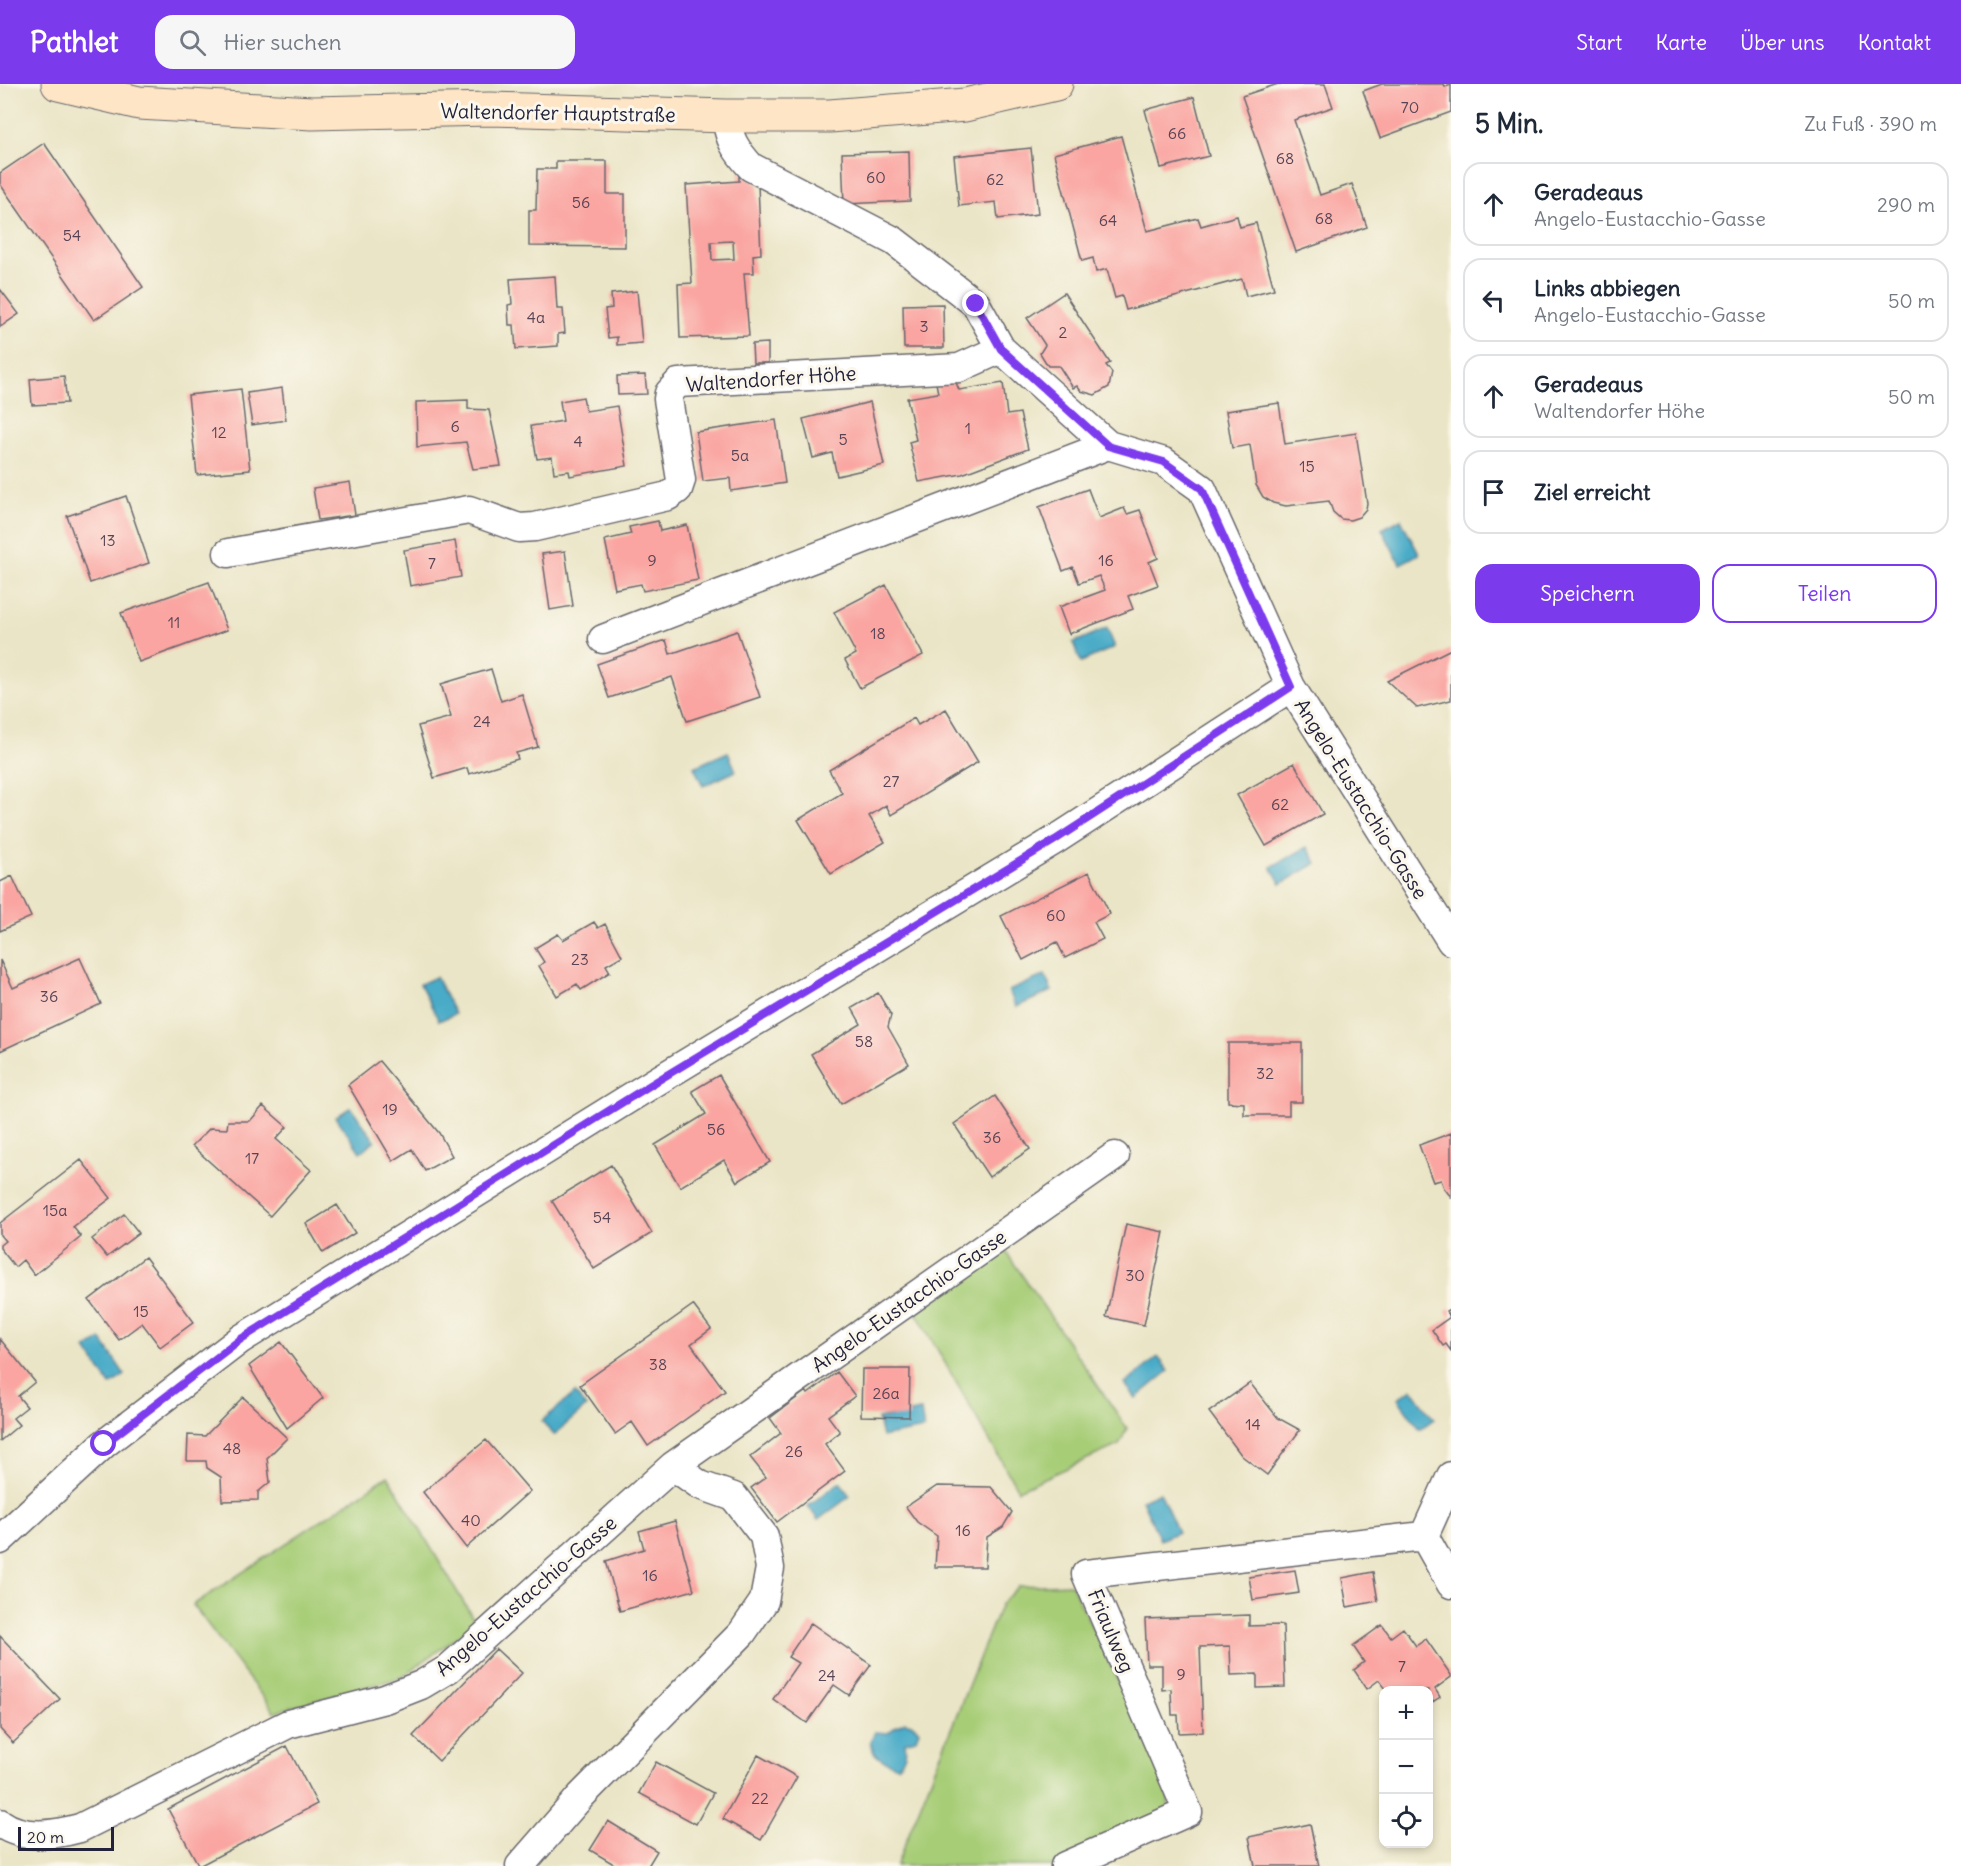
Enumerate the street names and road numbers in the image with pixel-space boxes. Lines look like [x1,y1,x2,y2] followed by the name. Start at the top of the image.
[440,98,676,127] street label: Waltendorfer Hauptstraße
[685,360,857,397] street label: Waltendorfer Höhe
[1289,694,1433,904] street label: Angelo-Eustacchio-Gasse
[807,1224,1011,1377] street label: Angelo-Eustacchio-Gasse
[430,1510,621,1681] street label: Angelo-Eustacchio-Gasse
[1083,1585,1140,1676] street label: Friaulweg

